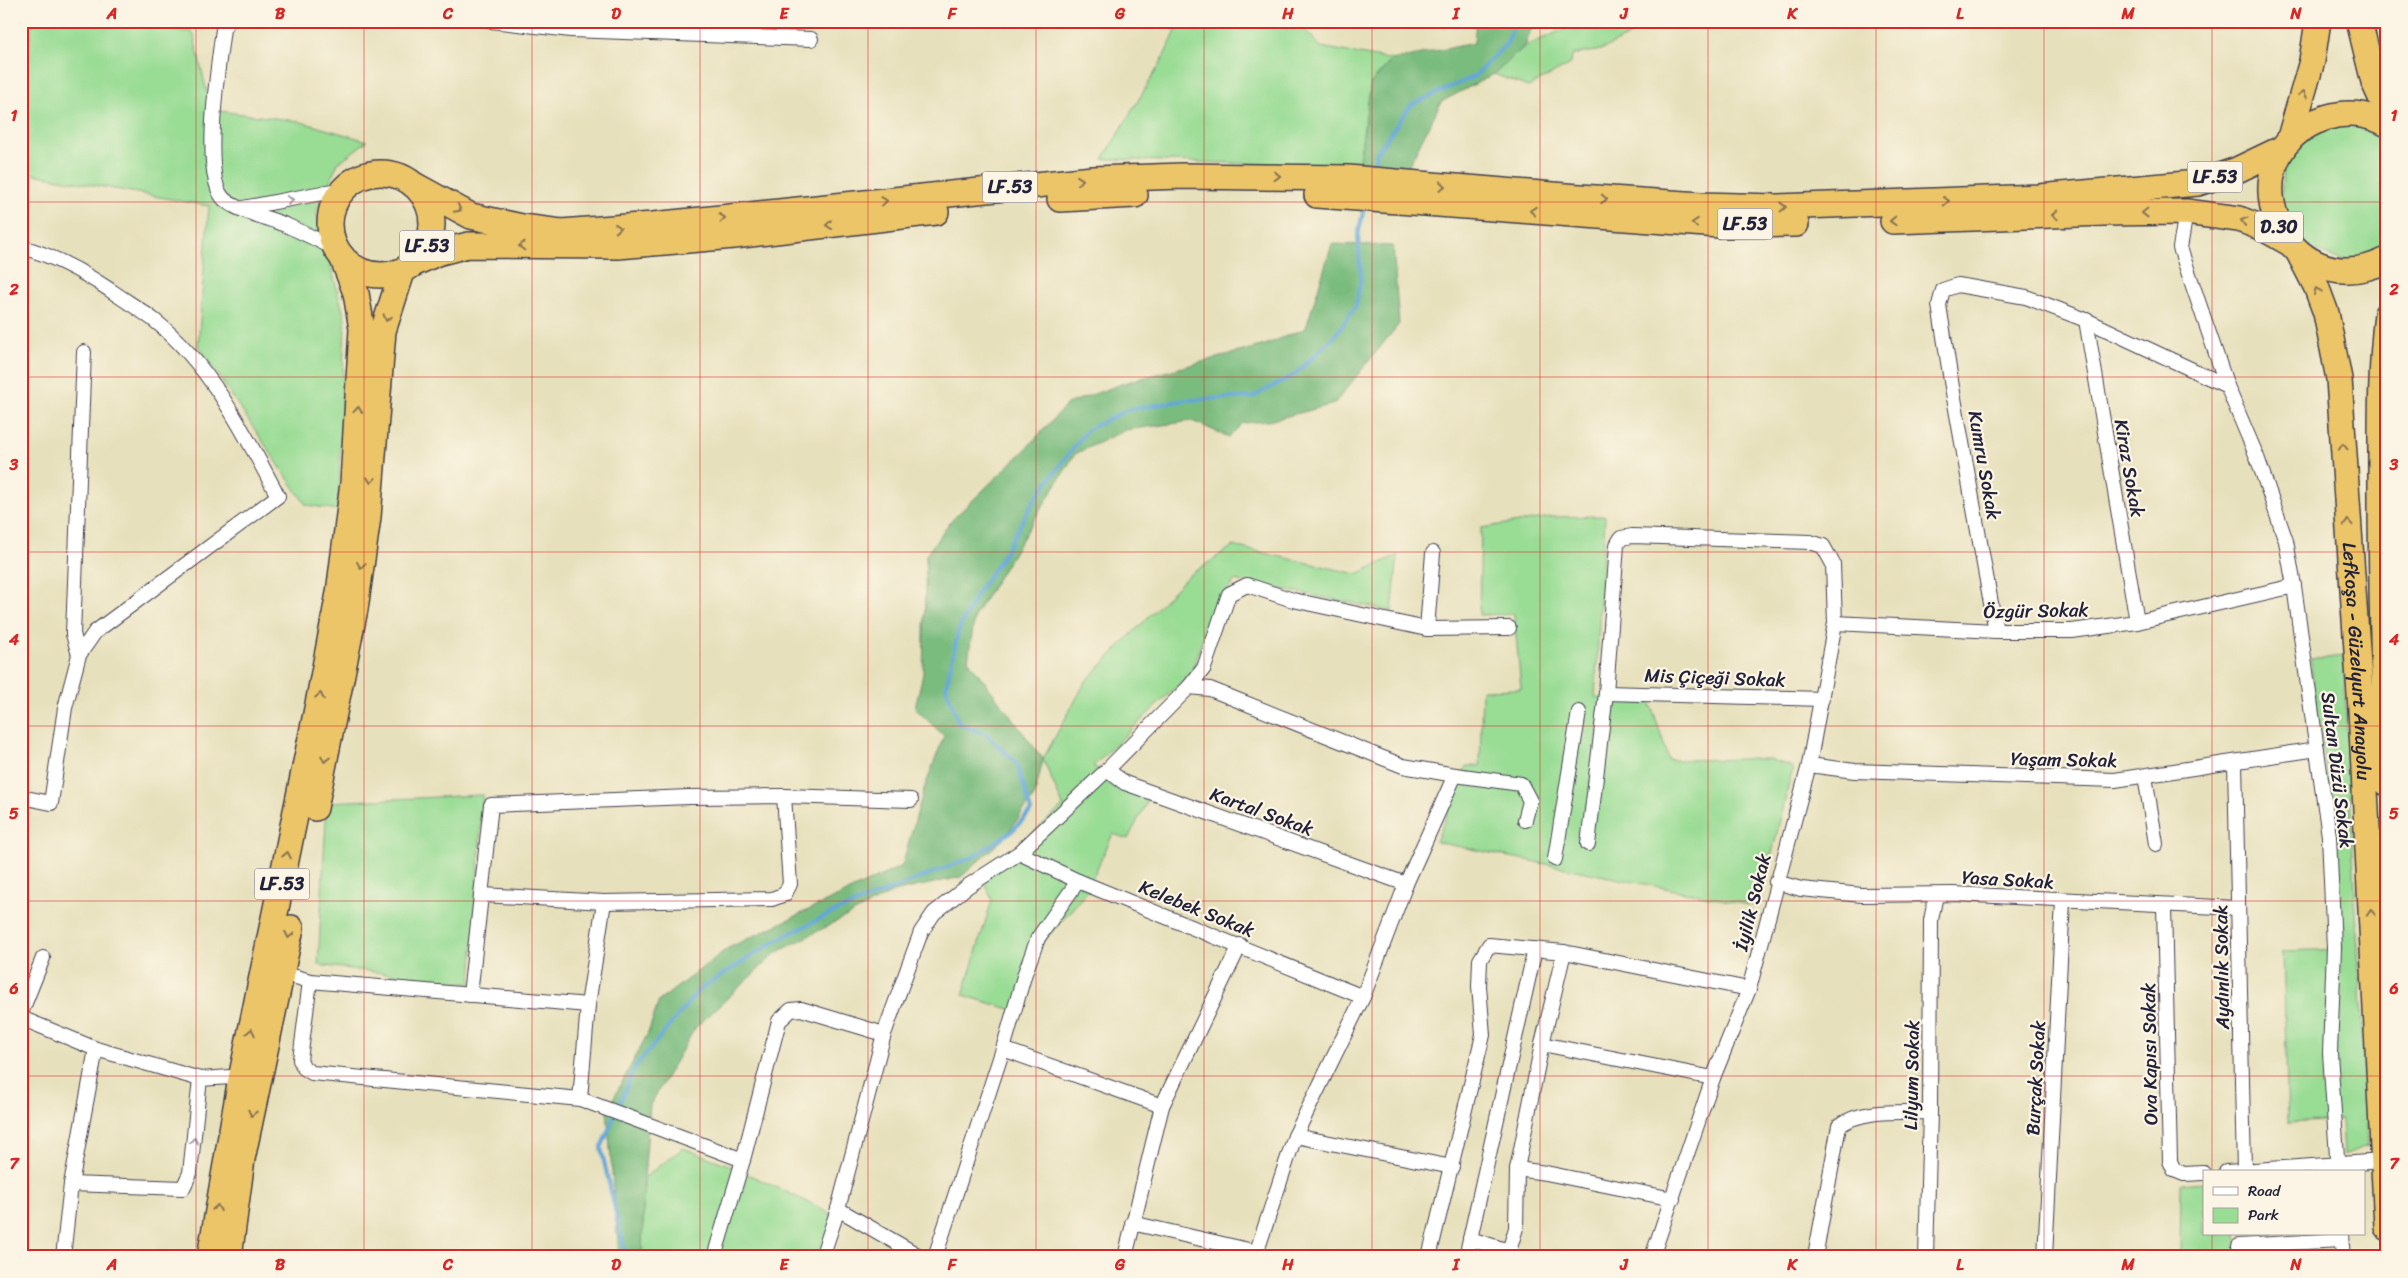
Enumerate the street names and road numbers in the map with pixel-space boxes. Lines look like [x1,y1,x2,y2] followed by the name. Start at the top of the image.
[2188,162,2242,192] road number: LF.53
[982,172,1038,202] road number: LF.53
[1718,208,1772,240] road number: LF.53
[2255,212,2303,242] road number: D.30
[400,230,454,262] road number: LF.53
[1959,408,2010,523] street label: Kumru Sokak
[2105,416,2155,521] street label: Kiraz Sokak
[2333,541,2381,781] street label: Lefkoşa - Güzelyurt Anayolu
[1983,593,2089,628] street label: Özgür Sokak
[1644,659,1786,696] street label: Mis Çiçeği Sokak
[2312,690,2363,850] street label: Sultan Düzü Sokak
[2010,742,2118,777] street label: Yaşam Sokak
[1205,777,1318,845] street label: Kartal Sokak
[1724,850,1781,955] street label: İyilik Sokak
[1961,861,2055,898] street label: Yasa Sokak
[254,869,310,900] road number: LF.53
[1134,870,1260,947] street label: Kelebek Sokak
[2204,904,2239,1031] street label: Aydınlık Sokak
[2132,983,2167,1125] street label: Ova Kapısı Sokak
[2016,1019,2055,1136] street label: Burçak Sokak
[1894,1020,1929,1130] street label: Lilyum Sokak

